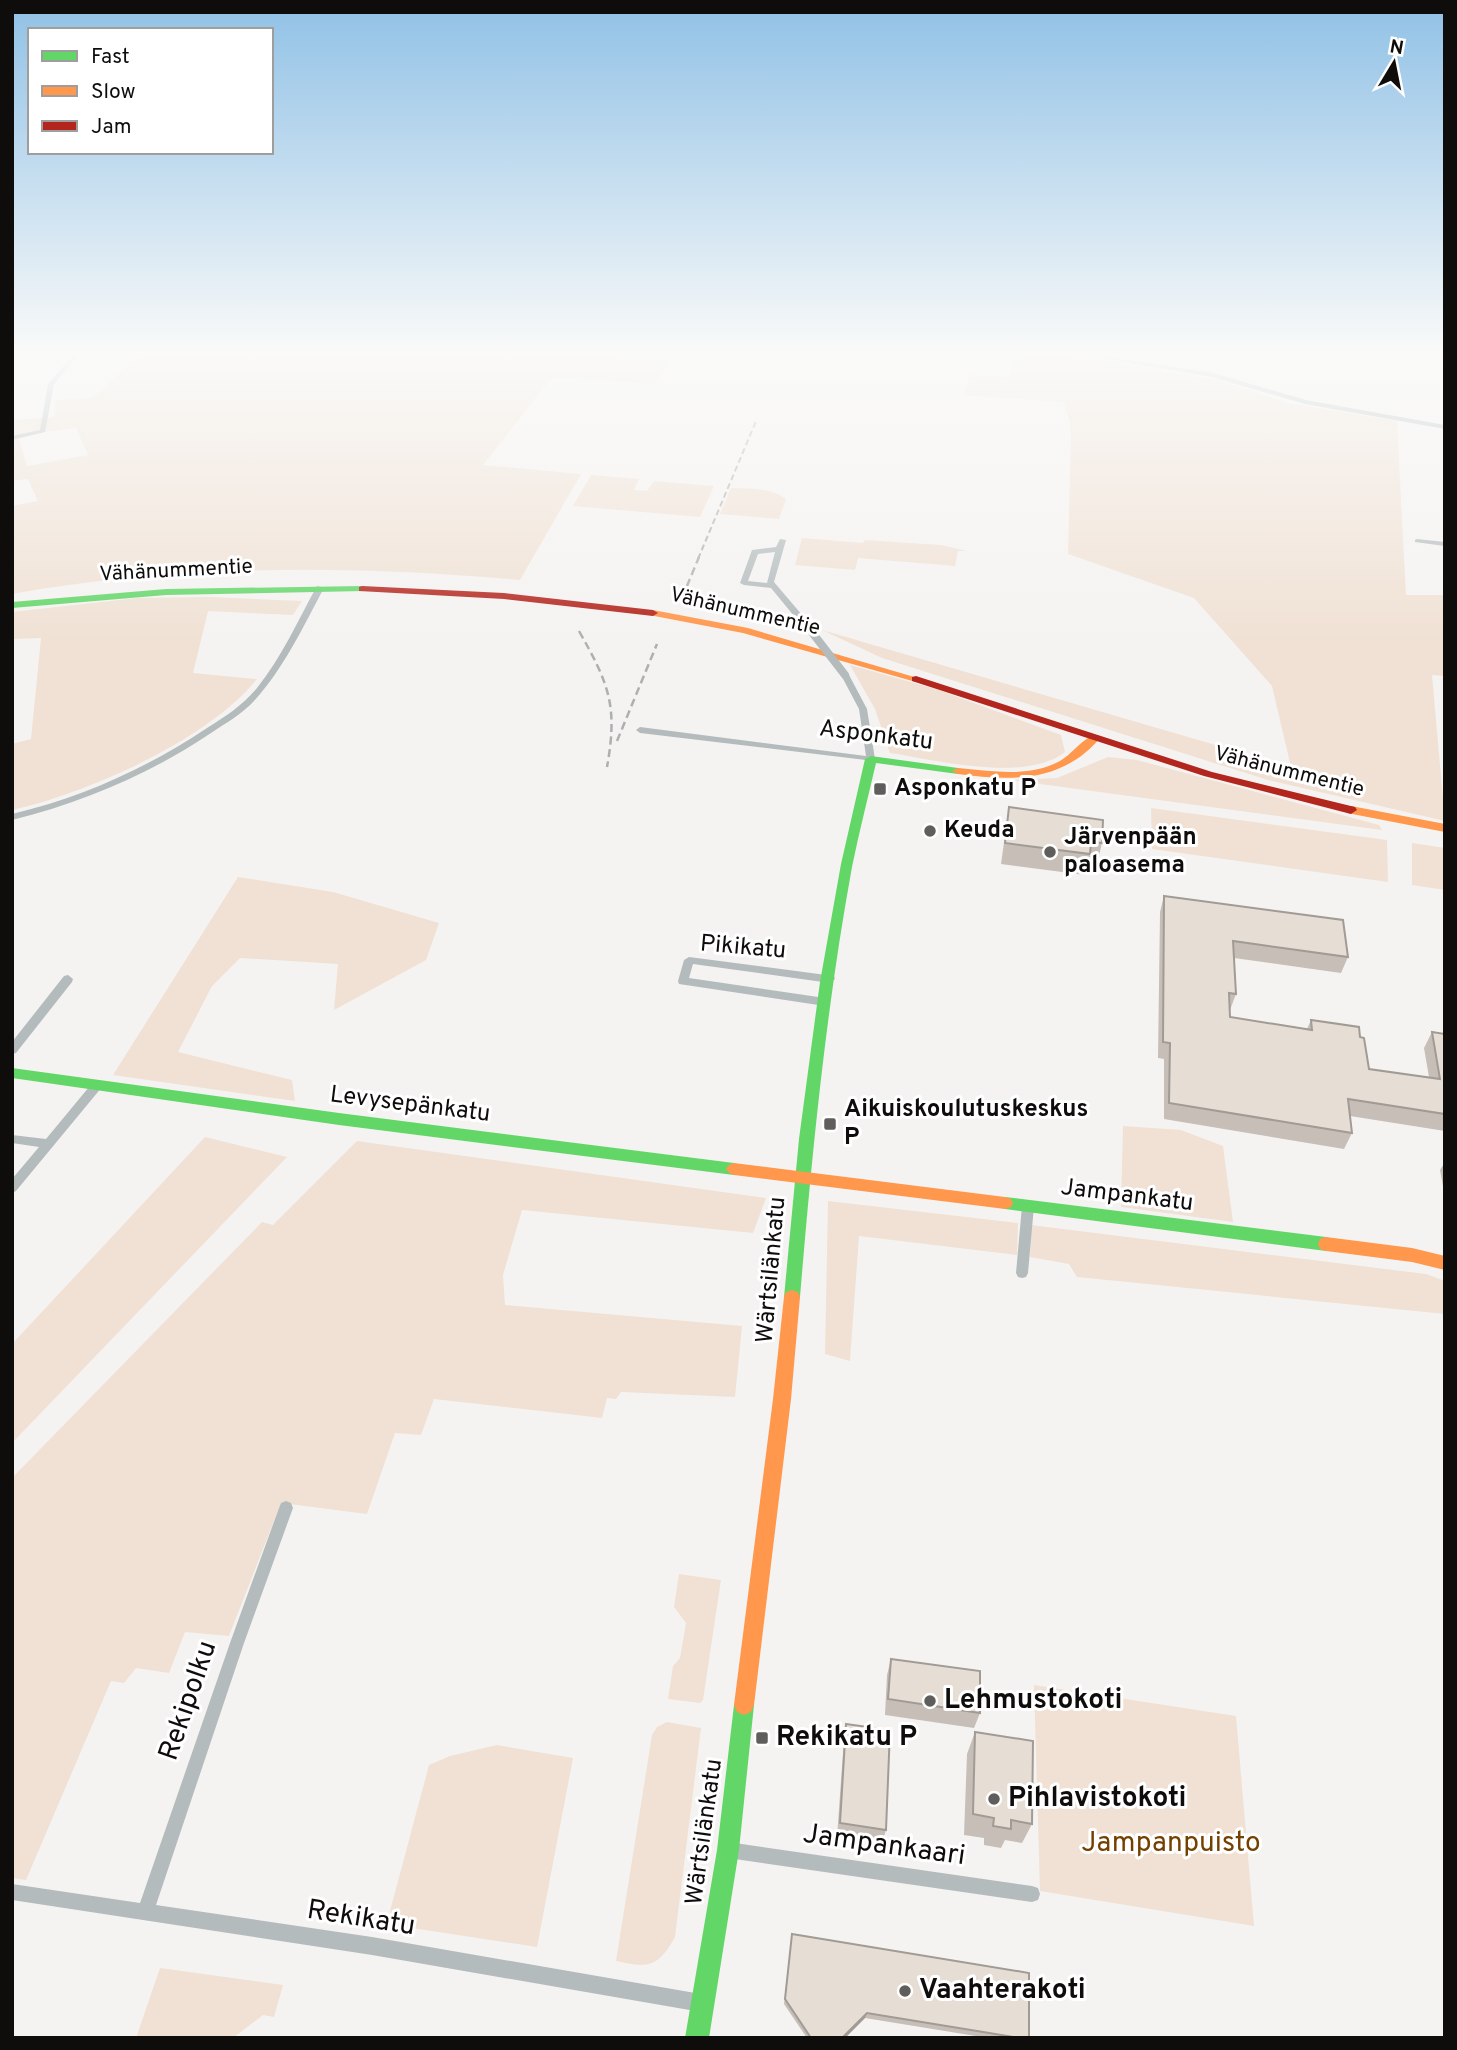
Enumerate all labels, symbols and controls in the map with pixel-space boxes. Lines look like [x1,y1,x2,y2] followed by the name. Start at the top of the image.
[28,28,273,154] legend
[1359,28,1429,98] north arrow
[1388,35,1405,61] text: N
[91,44,130,71] text: Fast
[91,79,136,106] text: Slow
[91,114,132,141] text: Jam
[99,554,253,588] street label: Vähänummentie
[667,582,823,642] street label: Vähänummentie
[817,714,935,758] street label: Asponkatu
[1211,740,1367,804] street label: Vähänummentie
[894,774,1036,804] place label: Asponkatu P
[872,781,888,797] marker: Asponkatu P
[944,816,1015,846] place label: Keuda
[922,823,938,839] marker: Keuda
[1064,823,1197,881] place label: Järvenpään paloasema
[1042,844,1058,860] marker: Järvenpään paloasema
[699,929,787,967] street label: Pikikatu
[328,1080,492,1130] street label: Levysepänkatu
[844,1095,1088,1153] place label: Aikuiskoulutuskeskus P
[822,1116,838,1132] marker: Aikuiskoulutuskeskus P
[1059,1173,1195,1219] street label: Jampankatu
[751,1195,793,1345] street label: Wärtsilänkatu
[152,1636,226,1766] street label: Rekipolku
[944,1683,1122,1719] place label: Lehmustokoti
[922,1693,938,1709] marker: Lehmustokoti
[776,1720,917,1756] place label: Rekikatu P
[754,1730,770,1746] marker: Rekikatu P
[680,1757,730,1907] street label: Wärtsilänkatu
[1008,1781,1186,1817] place label: Pihlavistokoti
[986,1791,1002,1807] marker: Pihlavistokoti
[801,1817,967,1875] street label: Jampankaari
[1081,1826,1261,1862] park label: Jampanpuisto
[304,1893,418,1945] street label: Rekikatu
[919,1973,1086,2009] place label: Vaahterakoti
[897,1983,913,1999] marker: Vaahterakoti

